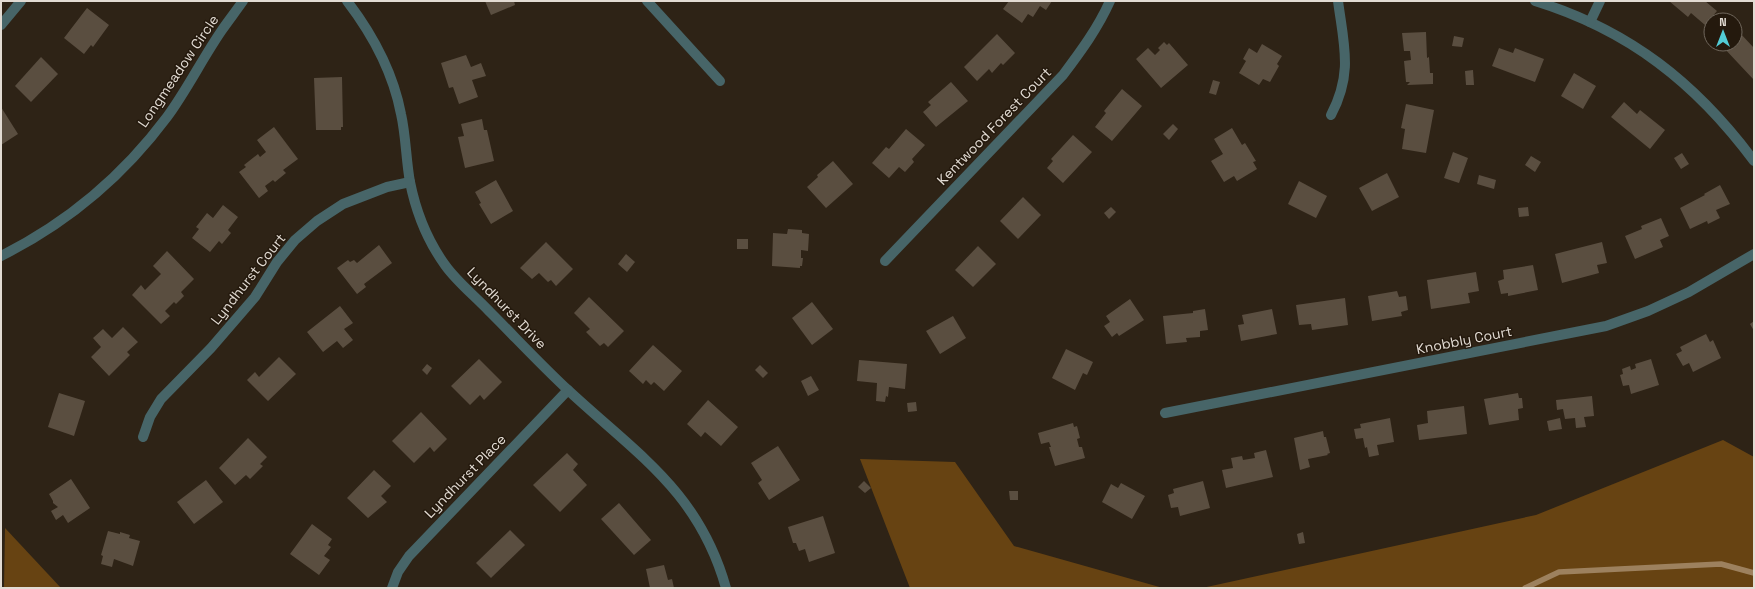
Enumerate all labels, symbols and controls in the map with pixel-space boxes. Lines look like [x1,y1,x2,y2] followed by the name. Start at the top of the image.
[134,11,222,131] street label: Longmeadow Circle
[1703,12,1743,52] north arrow
[1719,15,1727,29] text: N
[933,63,1055,189] street label: Kentwood Forest Court
[207,230,289,328] street label: Lyndhurst Court
[463,263,551,353] street label: Lyndhurst Drive
[1415,322,1513,358] street label: Knobbly Court
[420,430,510,522] street label: Lyndhurst Place

